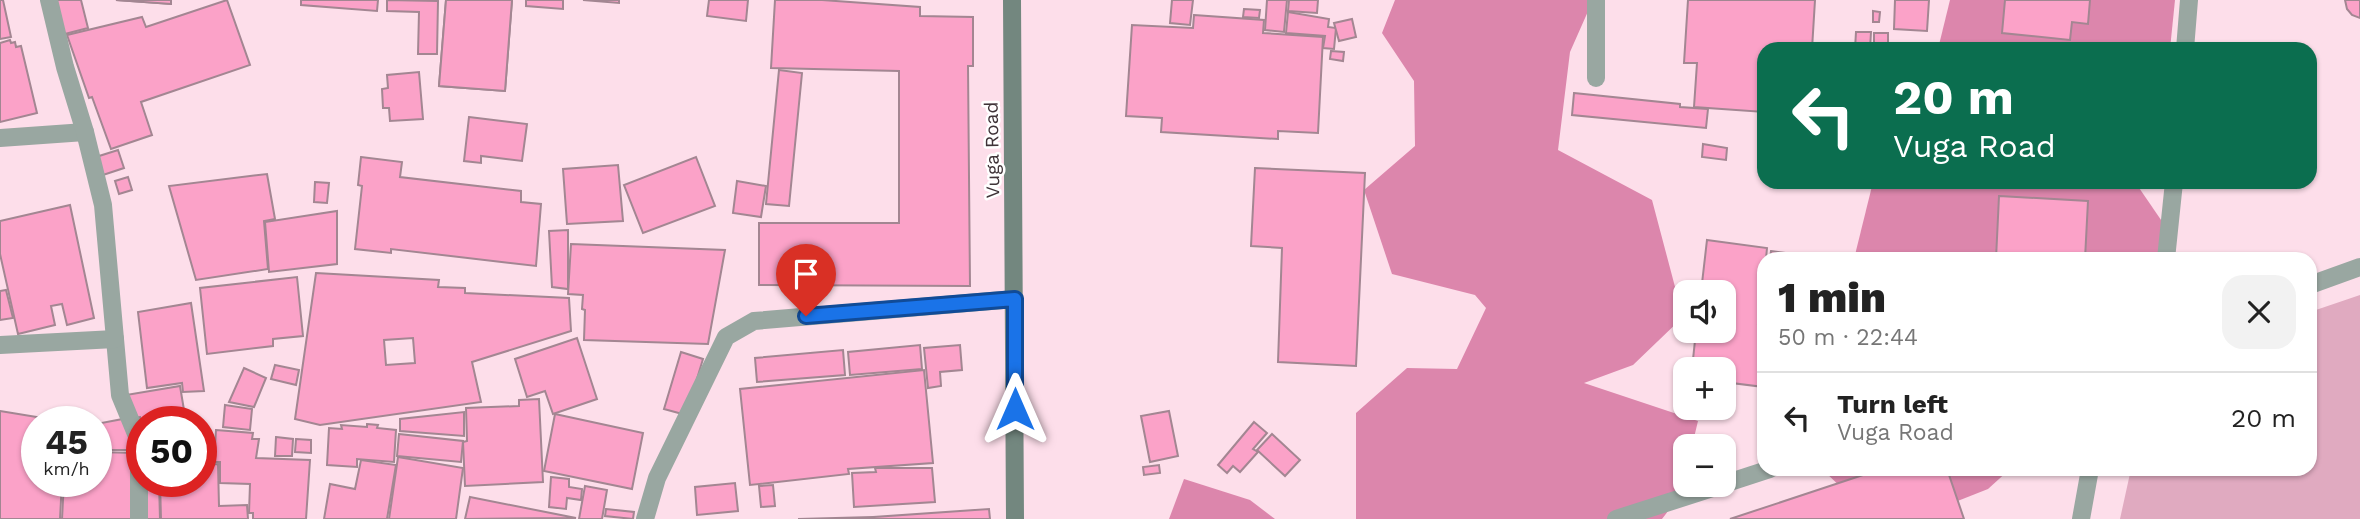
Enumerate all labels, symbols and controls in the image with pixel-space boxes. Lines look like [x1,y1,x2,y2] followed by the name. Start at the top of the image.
[1893,68,2014,126] text: 20 m
[1778,70,1869,161] icon: left
[980,101,1004,199] street label: Vuga Road
[1893,127,2056,165] text: Vuga Road
[776,244,836,316] pin
[787,255,825,293] icon: arrive
[1778,273,1886,322] text: 1 min
[2222,275,2296,349] button: close
[1673,280,1736,497] map controls
[1673,280,1736,343] button: sound
[1778,324,1918,351] text: 50 m · 22:44
[1673,357,1736,420] button: +
[978,372,1052,446] position arrow
[1837,389,1948,419] text: Turn left
[1778,399,1816,437] icon: left
[2231,403,2296,433] text: 20 m
[126,406,217,497] speed limit sign: 50
[1837,419,1954,446] text: Vuga Road
[45,421,88,463] text: 45
[1673,434,1736,497] button: −
[43,458,90,479] text: km/h

